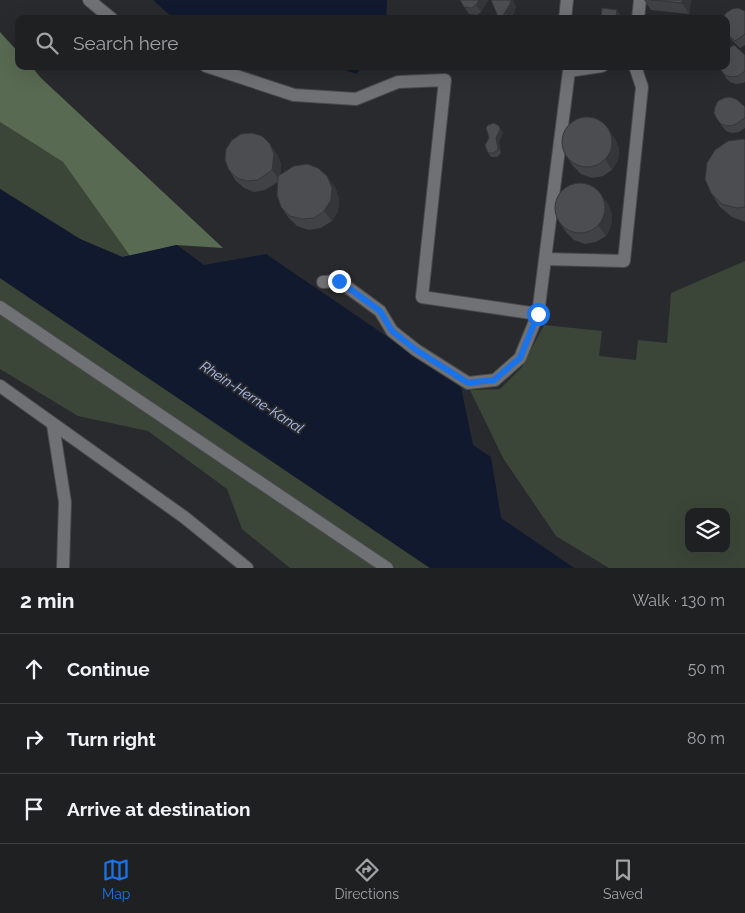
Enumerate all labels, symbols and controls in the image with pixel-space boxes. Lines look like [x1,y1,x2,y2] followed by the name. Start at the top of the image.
[15,15,730,70] search box
[33,29,61,57] icon: search
[73,32,179,54] text: Search here
[328,270,351,293] route end
[527,303,550,326] route start
[197,358,307,437] water label: Rhein-Herne-Kanal
[685,508,730,553] map controls
[685,508,730,553] button: layers
[20,588,74,613] text: 2 min
[632,591,725,610] text: Walk · 130 m
[20,655,48,683] icon: ahead
[67,658,150,680] text: Continue
[688,659,725,678] text: 50 m
[20,725,48,753] icon: right
[67,728,156,750] text: Turn right
[687,729,725,748] text: 80 m
[20,795,48,823] icon: arrive
[67,798,251,820] text: Arrive at destination
[102,856,130,902] tab: Map
[334,856,399,902] tab: Directions
[603,856,643,902] tab: Saved

